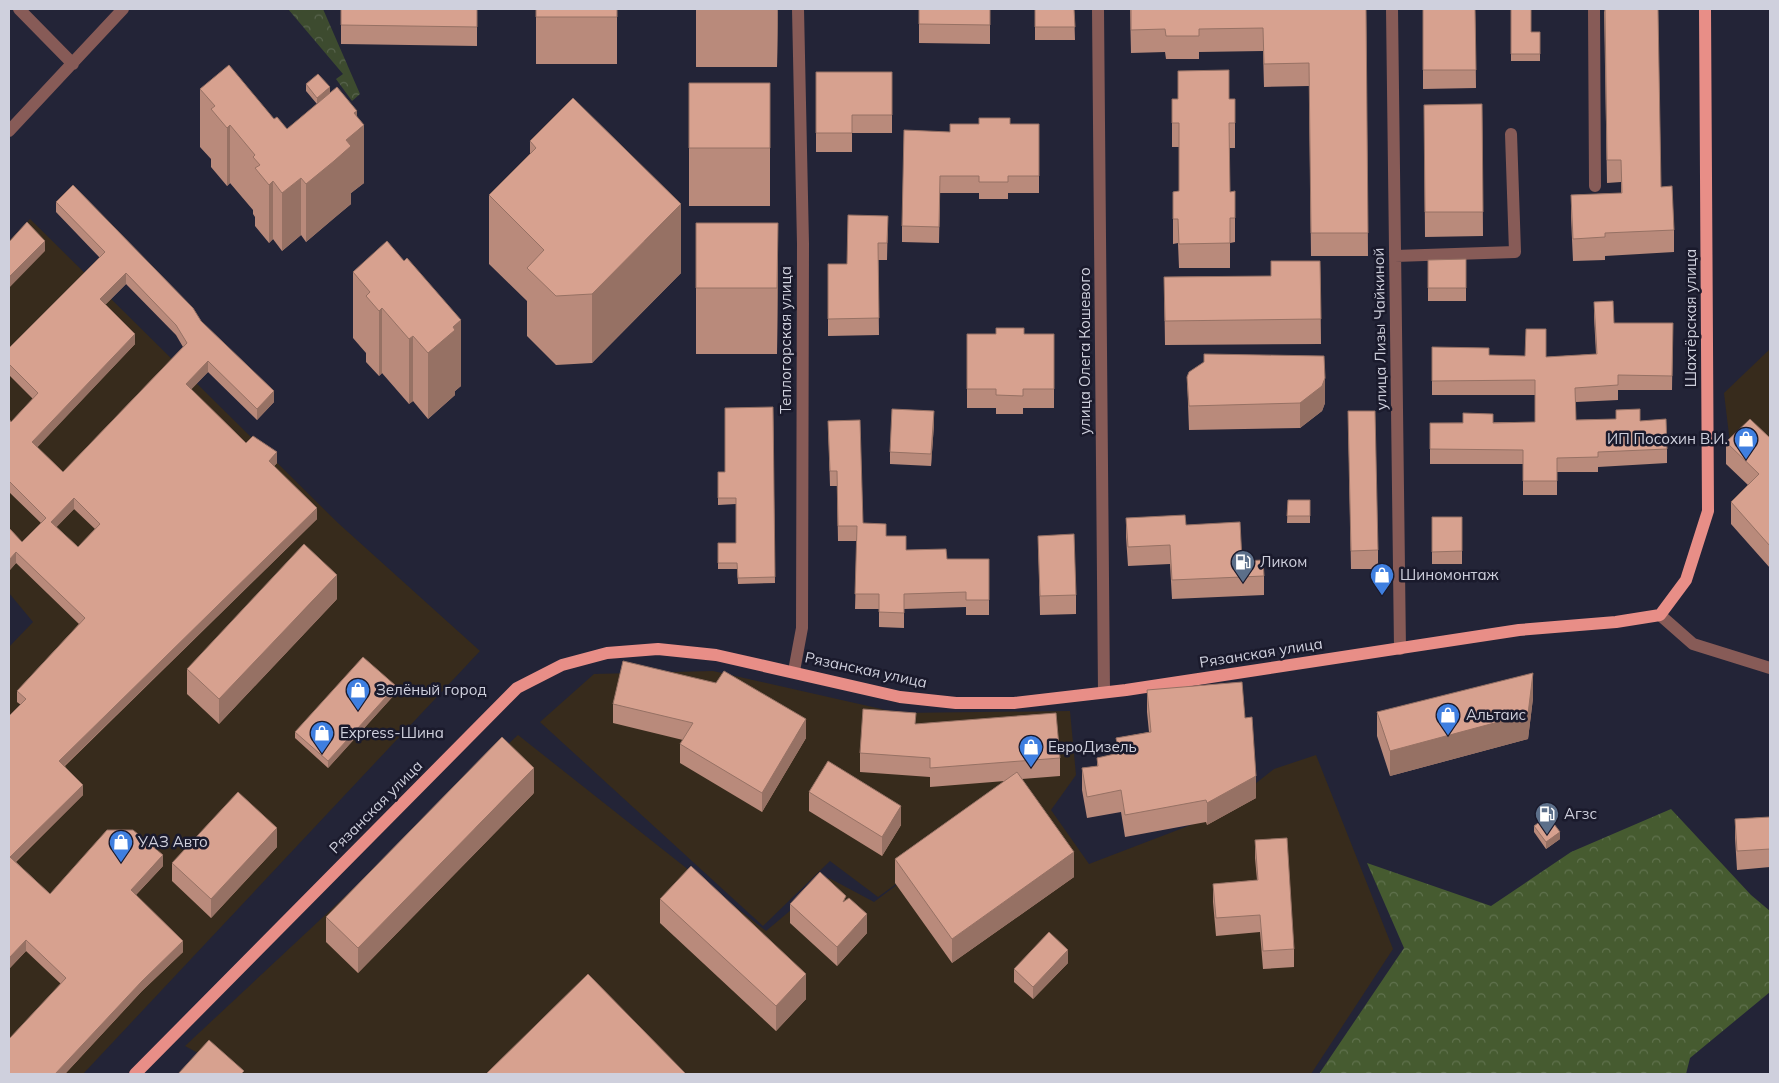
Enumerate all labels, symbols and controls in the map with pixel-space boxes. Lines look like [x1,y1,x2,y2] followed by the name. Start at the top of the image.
[1369,247,1390,411] street label: улица Лизы Чайкиной
[1681,249,1700,387] street label: Шахтёрская улица
[776,266,795,414] street label: Теплогорская улица
[1075,267,1094,435] street label: улица Олега Кошевого
[1733,426,1759,460] shop icon: ИП Посохин В.И.
[1607,429,1728,448] place label: ИП Посохин В.И.
[1230,549,1256,583] fuel station icon: Ликом
[1260,552,1307,571] place label: Ликом
[1369,562,1395,596] shop icon: Шиномонтаж
[1400,565,1500,584] place label: Шиномонтаж
[1198,633,1324,672] street label: Рязанская улица
[803,647,929,692] street label: Рязанская улица
[345,677,371,711] shop icon: Зелёный город
[376,680,487,699] place label: Зелёный город
[1435,702,1461,736] shop icon: Альтаис
[1466,705,1526,724] place label: Альтаис
[309,720,335,754] shop icon: Express-Шина
[340,723,444,742] place label: Express-Шина
[1018,734,1044,768] shop icon: ЕвроДизель
[1048,737,1137,756] place label: ЕвроДизель
[325,756,426,857] street label: Рязанская улица
[1534,801,1560,835] fuel station icon: Агзс
[1564,804,1597,823] place label: Агзс
[108,829,134,863] shop icon: УАЗ Авто
[137,832,208,851] place label: УАЗ Авто

